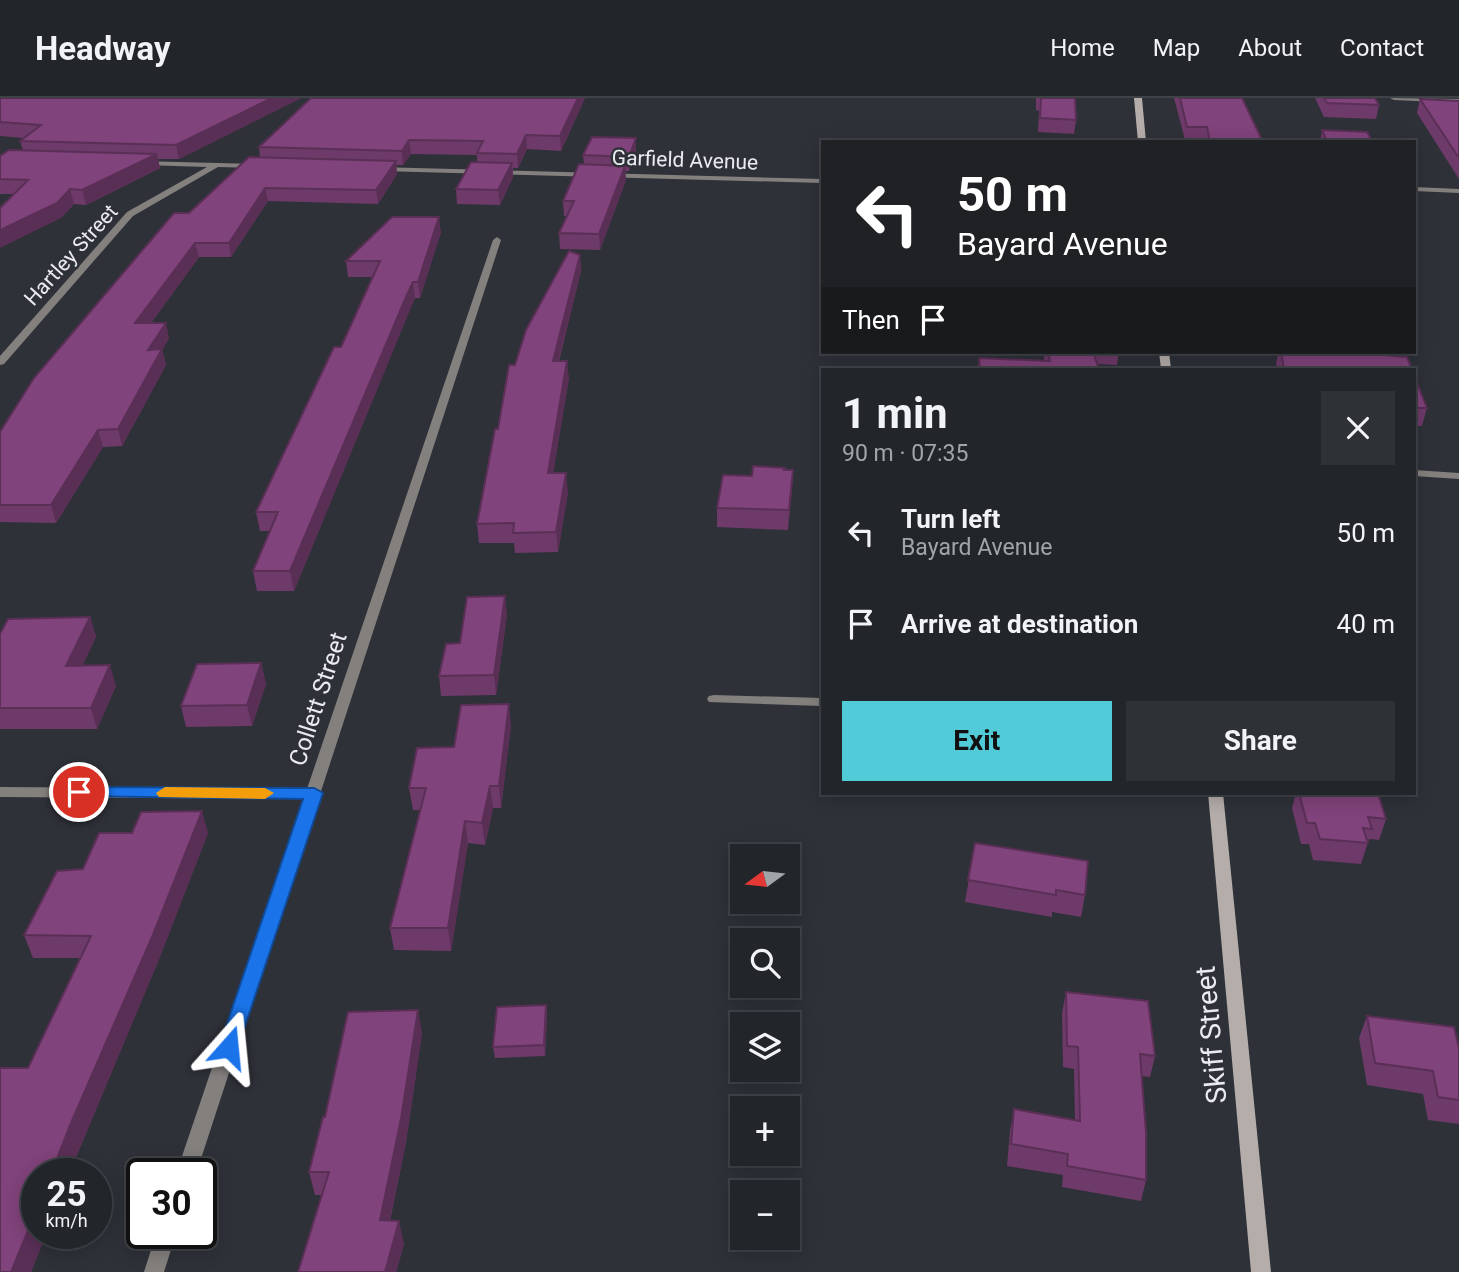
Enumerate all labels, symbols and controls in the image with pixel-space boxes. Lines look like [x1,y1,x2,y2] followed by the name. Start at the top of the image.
[35,29,171,68] text: Headway
[1050,34,1115,62] text: Home
[1153,34,1200,62] text: Map
[1238,34,1302,62] text: About
[1340,34,1424,62] text: Contact
[611,145,759,175] street label: Garfield Avenue
[957,166,1068,223] text: 50 m
[842,168,933,259] icon: left
[19,199,123,310] street label: Hartley Street
[957,225,1168,263] text: Bayard Avenue
[914,301,952,339] icon: arrive
[842,305,900,335] text: Then
[842,389,948,438] text: 1 min
[1321,391,1395,465] button: close
[842,440,968,467] text: 90 m · 07:35
[901,504,1000,534] text: Turn left
[842,514,880,552] icon: left
[1337,518,1395,548] text: 50 m
[901,534,1052,561] text: Bayard Avenue
[842,605,880,643] icon: arrive
[901,609,1138,639] text: Arrive at destination
[1337,609,1395,639] text: 40 m
[283,629,353,769] street label: Collett Street
[842,701,1112,781] button: Exit
[1126,701,1395,781] button: Share
[49,762,109,822] pin
[60,773,98,811] icon: arrive
[730,844,800,914] north arrow
[730,844,800,1250] map controls
[730,928,800,998] button: search
[1189,965,1233,1105] street label: Skiff Street
[192,1010,266,1084] position arrow
[730,1012,800,1082] button: layers
[730,1096,800,1166] button: +
[126,1158,217,1249] speed limit sign: 30
[46,1174,87,1215] text: 25
[730,1180,800,1250] button: −
[45,1210,88,1231] text: km/h

